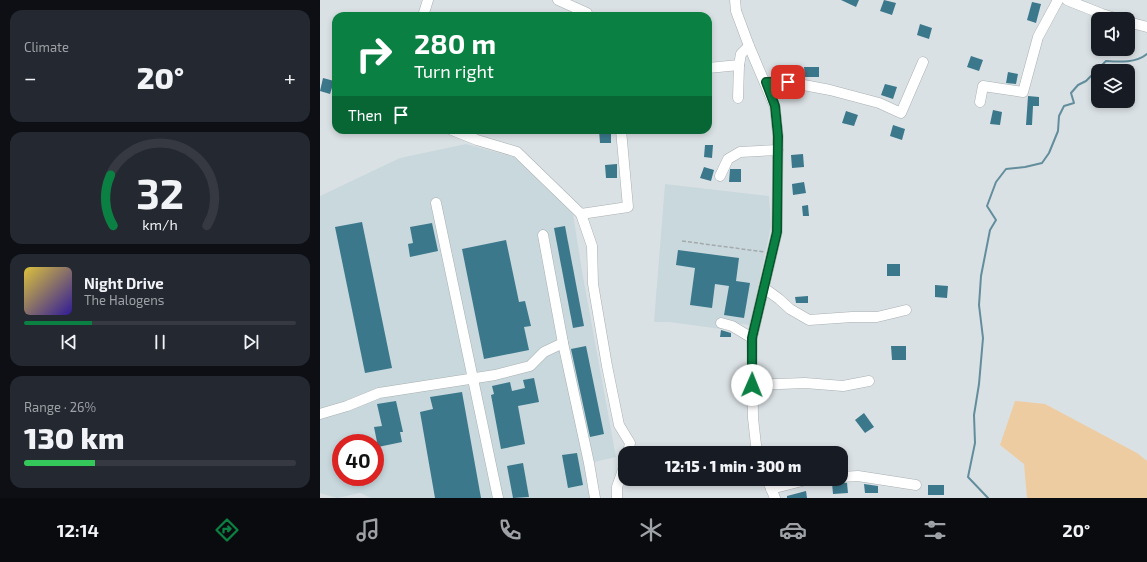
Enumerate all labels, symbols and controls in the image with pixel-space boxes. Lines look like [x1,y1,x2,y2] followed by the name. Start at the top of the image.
[1091,12,1135,108] map controls
[1091,12,1135,56] button: sound
[414,26,496,60] text: 280 m
[348,28,400,80] icon: right
[24,39,69,55] text: Climate
[137,59,184,95] text: 20°
[414,60,494,82] text: Turn right
[24,64,37,90] text: −
[284,64,296,90] text: +
[1091,64,1135,108] button: layers
[771,65,805,99] pin
[777,71,799,93] icon: arrive
[390,104,412,126] icon: arrive
[348,106,382,124] text: Then
[136,167,184,217] text: 32
[142,216,178,233] text: km/h
[84,274,164,292] text: Night Drive
[84,292,164,308] text: The Halogens
[58,331,80,353] icon: previous
[149,331,171,353] icon: pause
[240,331,262,353] icon: next
[731,364,773,406] position arrow
[24,399,96,415] text: Range · 26%
[24,419,125,455] text: 130 km
[332,434,384,486] speed limit sign: 40
[665,457,801,475] text: 12:15 · 1 min · 300 m
[213,516,241,544] icon: directions
[354,516,382,544] icon: music
[496,516,524,544] icon: phone
[637,516,665,544] icon: climate
[779,516,807,544] icon: car
[921,516,949,544] icon: filters
[57,519,99,541] text: 12:14
[1062,519,1090,541] text: 20°

